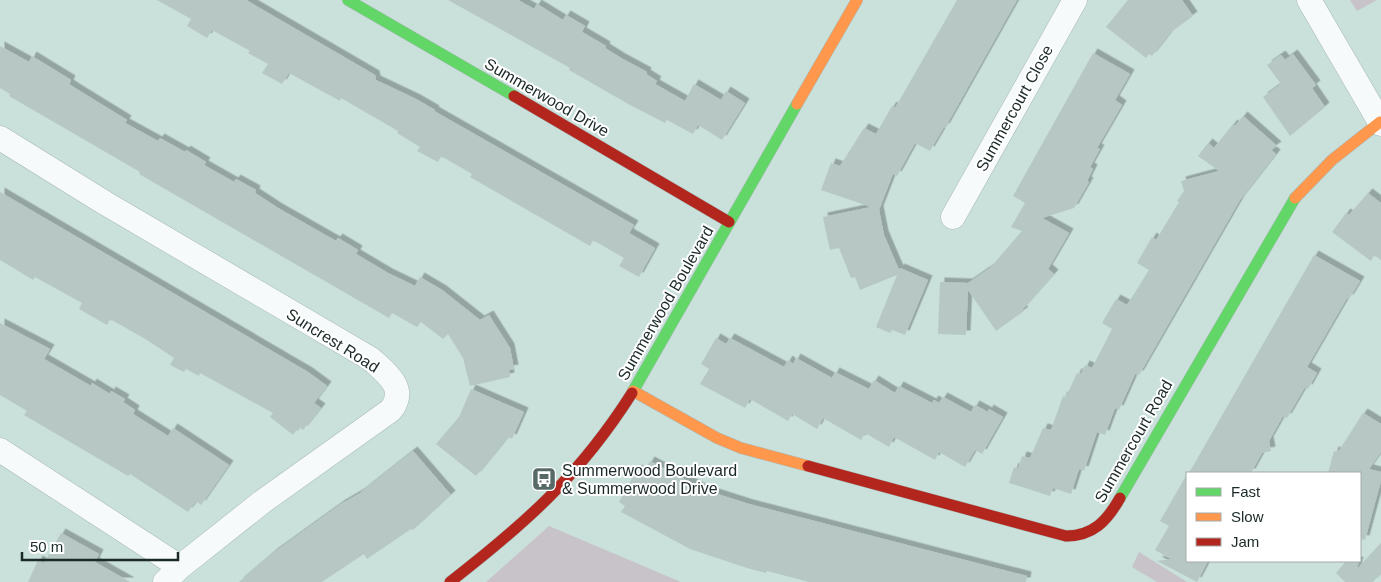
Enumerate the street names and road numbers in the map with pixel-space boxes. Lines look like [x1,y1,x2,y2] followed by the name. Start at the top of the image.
[973,42,1056,174] street label: Summercourt Close
[482,55,612,140] street label: Summerwood Drive
[614,223,717,383] street label: Summerwood Boulevard
[283,305,382,376] street label: Suncrest Road
[1091,377,1175,506] street label: Summercourt Road

